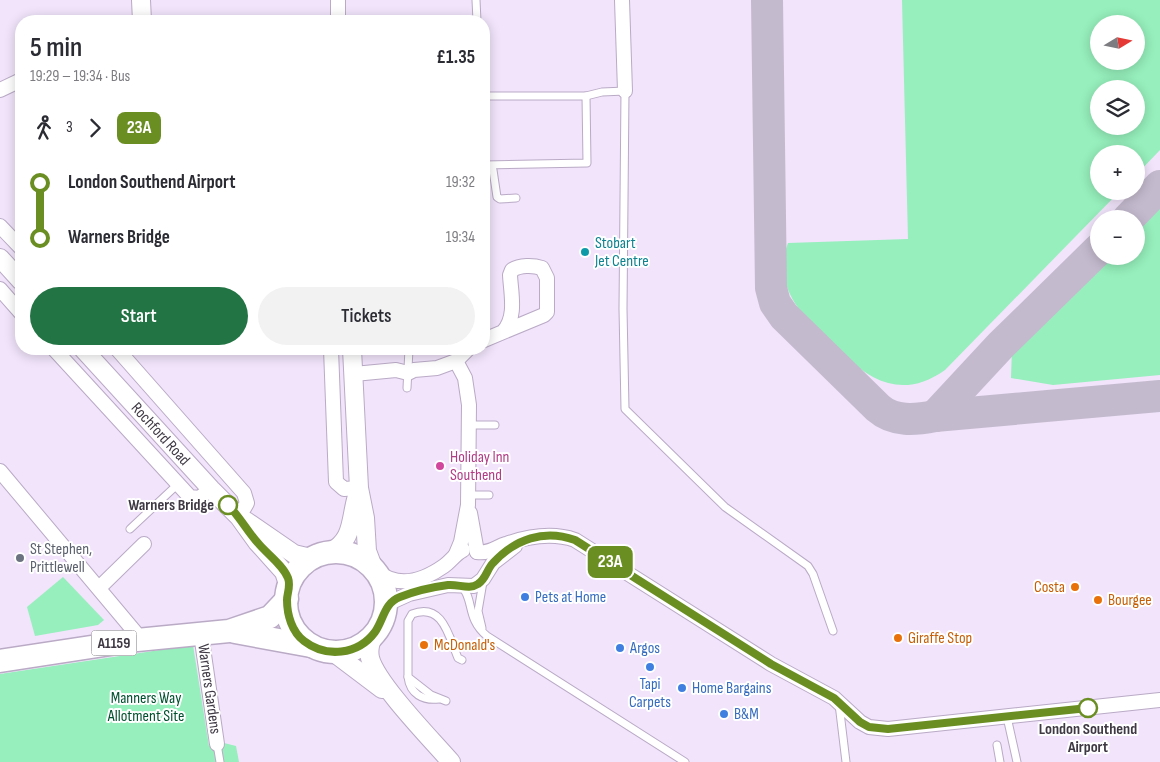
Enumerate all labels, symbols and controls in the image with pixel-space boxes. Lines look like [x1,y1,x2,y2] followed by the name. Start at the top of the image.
[1090,15,1145,70] north arrow
[1090,15,1145,265] map controls
[30,31,82,64] text: 5 min
[436,46,475,69] text: £1.35
[30,67,130,86] text: 19:29 – 19:34 · Bus
[1090,80,1145,135] button: layers
[30,114,58,142] icon: walk
[81,114,109,142] icon: forward
[127,117,151,138] text: 23A
[66,118,73,137] text: 3
[1090,145,1145,200] button: +
[68,171,236,194] text: London Southend Airport
[446,173,475,192] text: 19:32
[1090,210,1145,265] button: −
[68,226,170,249] text: Warners Bridge
[446,228,475,247] text: 19:34
[594,234,649,271] place label: Stobart Jet Centre
[579,246,591,258] marker: Stobart Jet Centre
[30,287,248,345] button: Start
[258,287,475,345] button: Tickets
[127,399,194,469] street label: Rochford Road
[450,448,509,485] place label: Holiday Inn Southend
[434,460,446,472] marker: Holiday Inn Southend
[218,495,238,515] marker: Warners Bridge
[128,496,214,515] place label: Warners Bridge
[30,540,92,577] place label: St Stephen, Prittlewell
[581,546,639,578] line badge: 23A
[598,551,622,572] text: 23A
[14,552,26,564] marker: St Stephen, Prittlewell
[1034,578,1065,597] place label: Costa
[1069,581,1081,593] marker: Costa
[535,588,606,607] place label: Pets at Home
[519,591,531,603] marker: Pets at Home
[1108,591,1152,610] place label: Bourgee
[1092,594,1104,606] marker: Bourgee
[908,629,972,648] place label: Giraffe Stop
[92,630,136,656] road number: A1159
[892,632,904,644] marker: Giraffe Stop
[434,636,496,655] place label: McDonald's
[418,639,430,651] marker: McDonald's
[629,639,660,658] place label: Argos
[614,642,626,654] marker: Argos
[193,643,225,736] street label: Warners Gardens
[644,661,656,673] marker: Tapi Carpets
[629,675,671,712] place label: Tapi Carpets
[692,679,772,698] place label: Home Bargains
[676,682,688,694] marker: Home Bargains
[107,689,184,726] park label: Manners Way Allotment Site
[1078,698,1098,718] marker: London Southend Airport
[734,705,759,724] place label: B&M
[718,708,730,720] marker: B&M
[1039,720,1137,757] place label: London Southend Airport

